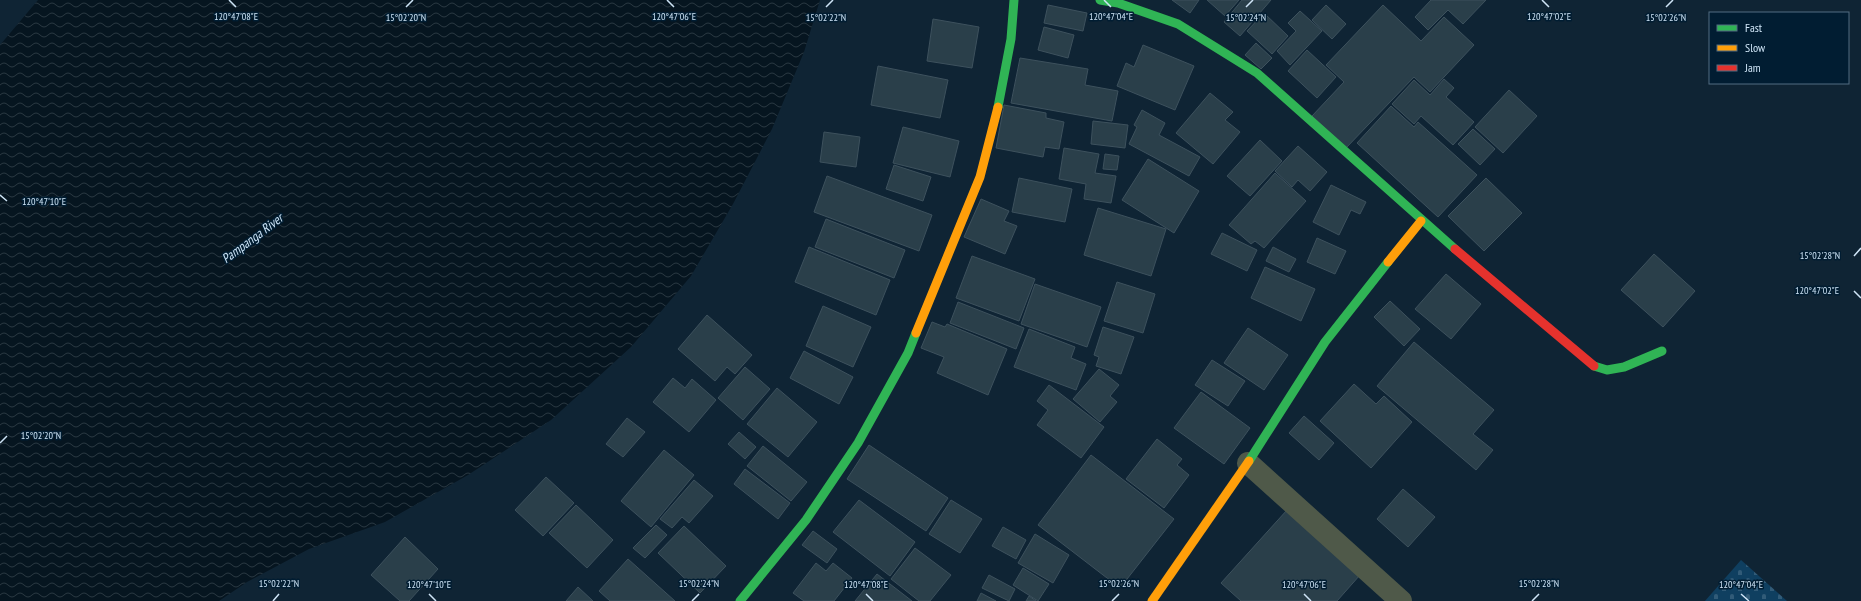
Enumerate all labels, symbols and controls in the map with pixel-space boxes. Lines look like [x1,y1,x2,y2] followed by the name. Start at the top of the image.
[214,10,258,23] text: 120°47'08"E
[652,10,696,23] text: 120°47'06"E
[1089,10,1133,23] text: 120°47'04"E
[1527,10,1571,23] text: 120°47'02"E
[386,11,426,24] text: 15°02'20"N
[806,11,846,24] text: 15°02'22"N
[1226,11,1266,24] text: 15°02'24"N
[1646,11,1686,24] text: 15°02'26"N
[1709,12,1849,84] legend
[1745,20,1763,35] text: Fast
[1745,40,1766,55] text: Slow
[1744,60,1761,75] text: Jam
[22,195,66,208] text: 120°47'10"E
[218,208,288,267] water label: Pampanga River
[1800,249,1840,262] text: 15°02'28"N
[1795,284,1839,297] text: 120°47'02"E
[21,429,61,442] text: 15°02'20"N
[259,577,299,590] text: 15°02'22"N
[679,577,719,590] text: 15°02'24"N
[1099,577,1139,590] text: 15°02'26"N
[1519,577,1559,590] text: 15°02'28"N
[407,578,451,591] text: 120°47'10"E
[844,578,888,591] text: 120°47'08"E
[1282,578,1326,591] text: 120°47'06"E
[1719,578,1763,591] text: 120°47'04"E

